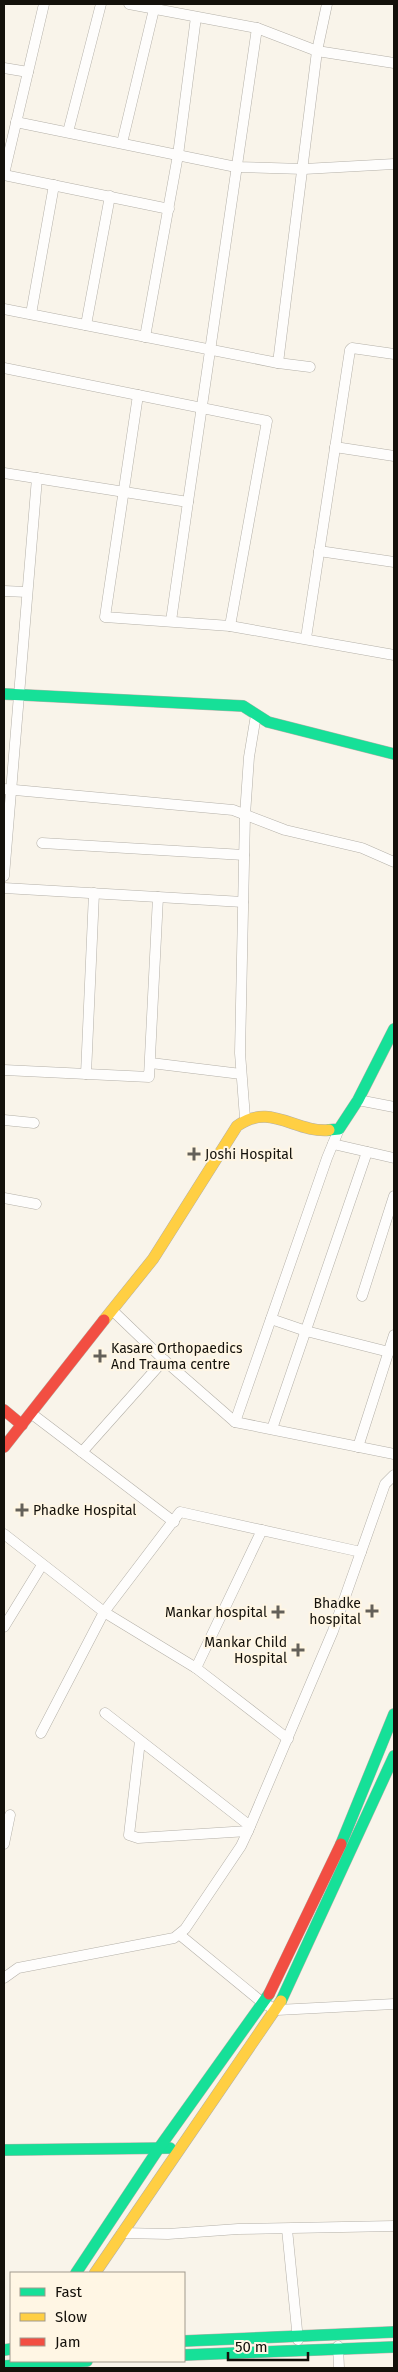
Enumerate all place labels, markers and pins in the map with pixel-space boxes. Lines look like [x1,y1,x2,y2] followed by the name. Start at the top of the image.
[205,1146,293,1163] place label: Joshi Hospital
[187,1147,201,1161] marker: Joshi Hospital
[111,1340,243,1373] place label: Kasare Orthopaedics And Trauma centre
[93,1349,107,1363] marker: Kasare Orthopaedics And Trauma centre
[33,1502,136,1519] place label: Phadke Hospital
[15,1503,29,1517] marker: Phadke Hospital
[309,1595,361,1628] place label: Bhadke hospital
[165,1604,267,1621] place label: Mankar hospital
[365,1604,379,1618] marker: Bhadke hospital
[271,1605,285,1619] marker: Mankar hospital
[204,1634,287,1667] place label: Mankar Child Hospital
[291,1643,305,1657] marker: Mankar Child Hospital

